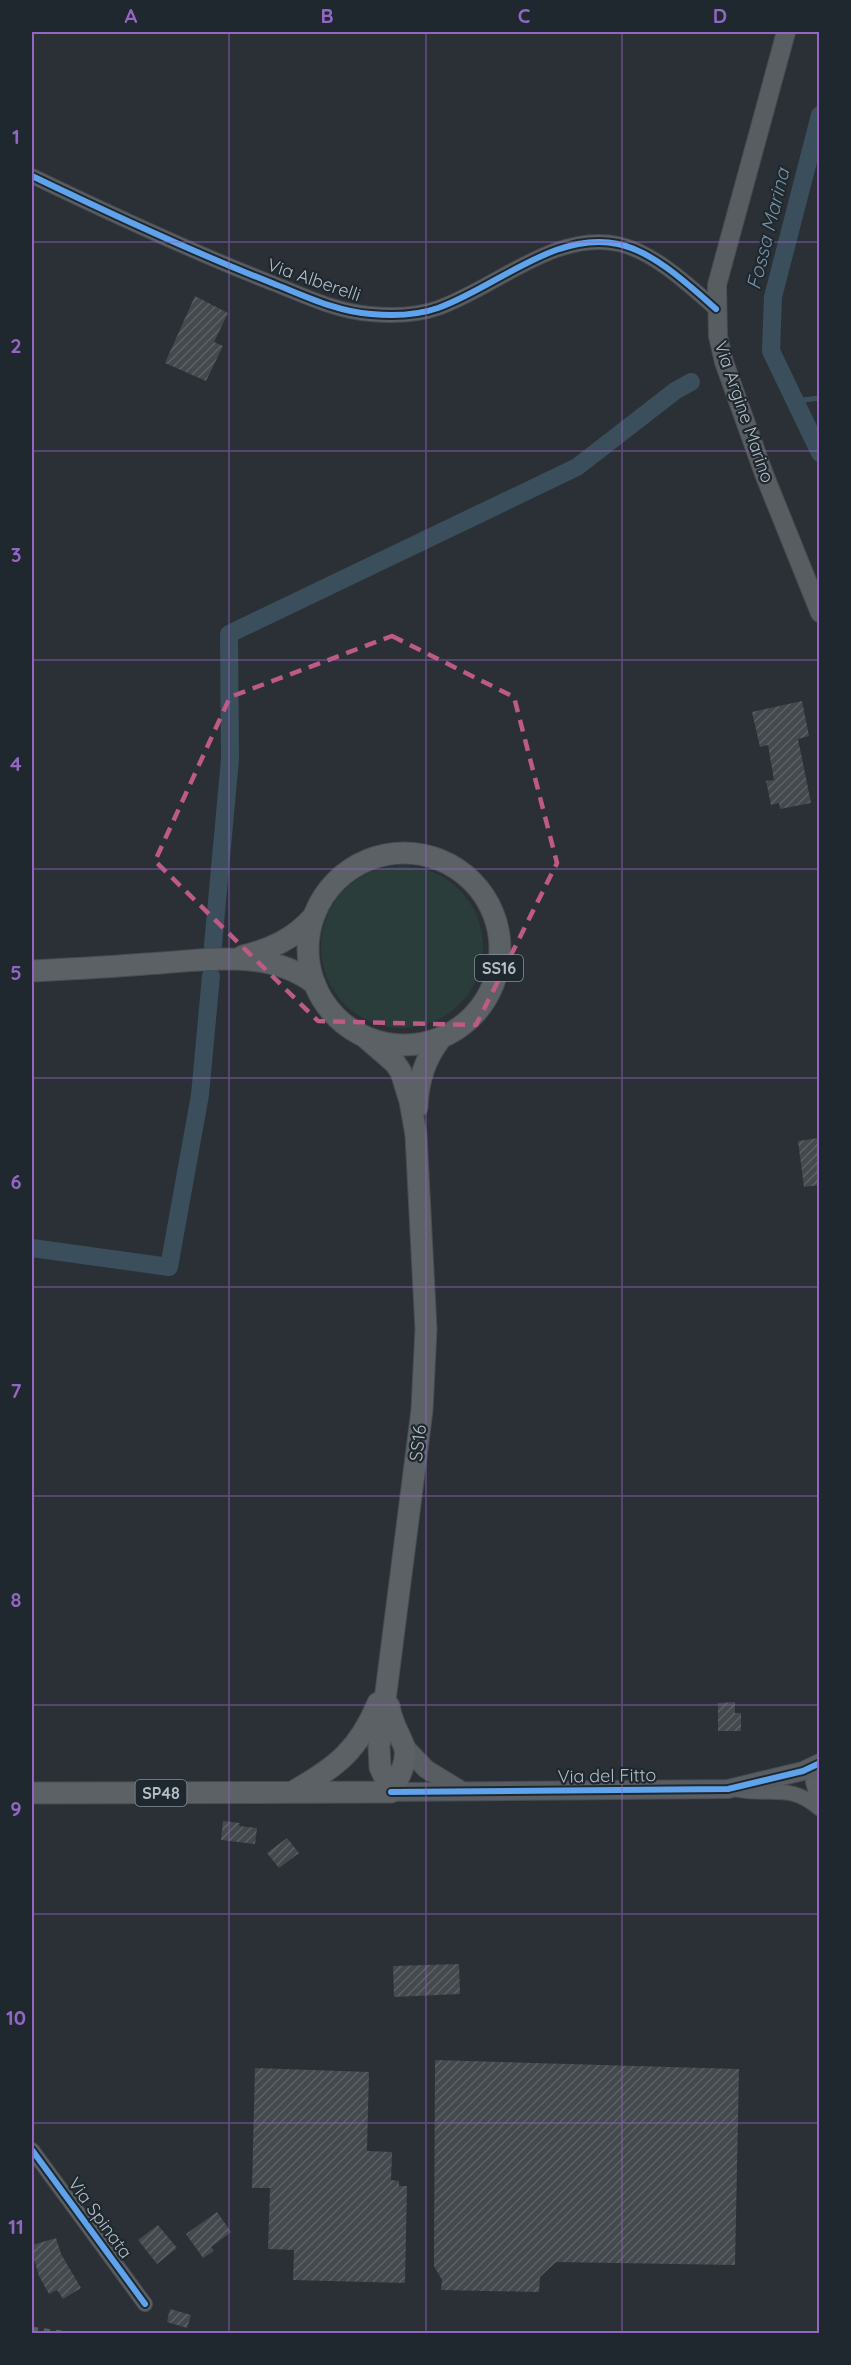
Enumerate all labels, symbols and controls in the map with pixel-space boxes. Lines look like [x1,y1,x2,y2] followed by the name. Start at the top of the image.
[125,3,138,28] text: A
[320,3,334,28] text: B
[518,3,531,28] text: C
[713,3,727,28] text: D
[12,124,20,149] text: 1
[740,164,795,292] water label: Fossa Marina
[264,253,364,306] street label: Via Alberelli
[10,333,22,358] text: 2
[709,338,779,486] street label: Via Argine Marino
[11,542,21,567] text: 3
[10,751,22,776] text: 4
[475,955,523,981] road number: SS16
[10,960,22,985] text: 5
[10,1169,22,1194] text: 6
[11,1378,22,1403] text: 7
[404,1423,431,1462] street label: SS16
[11,1587,22,1612] text: 8
[557,1763,657,1788] street label: Via del Fitto
[136,1780,186,1806] road number: SP48
[10,1796,22,1821] text: 9
[6,2005,26,2030] text: 10
[63,2173,138,2263] street label: Via Spinata
[8,2214,24,2239] text: 11

